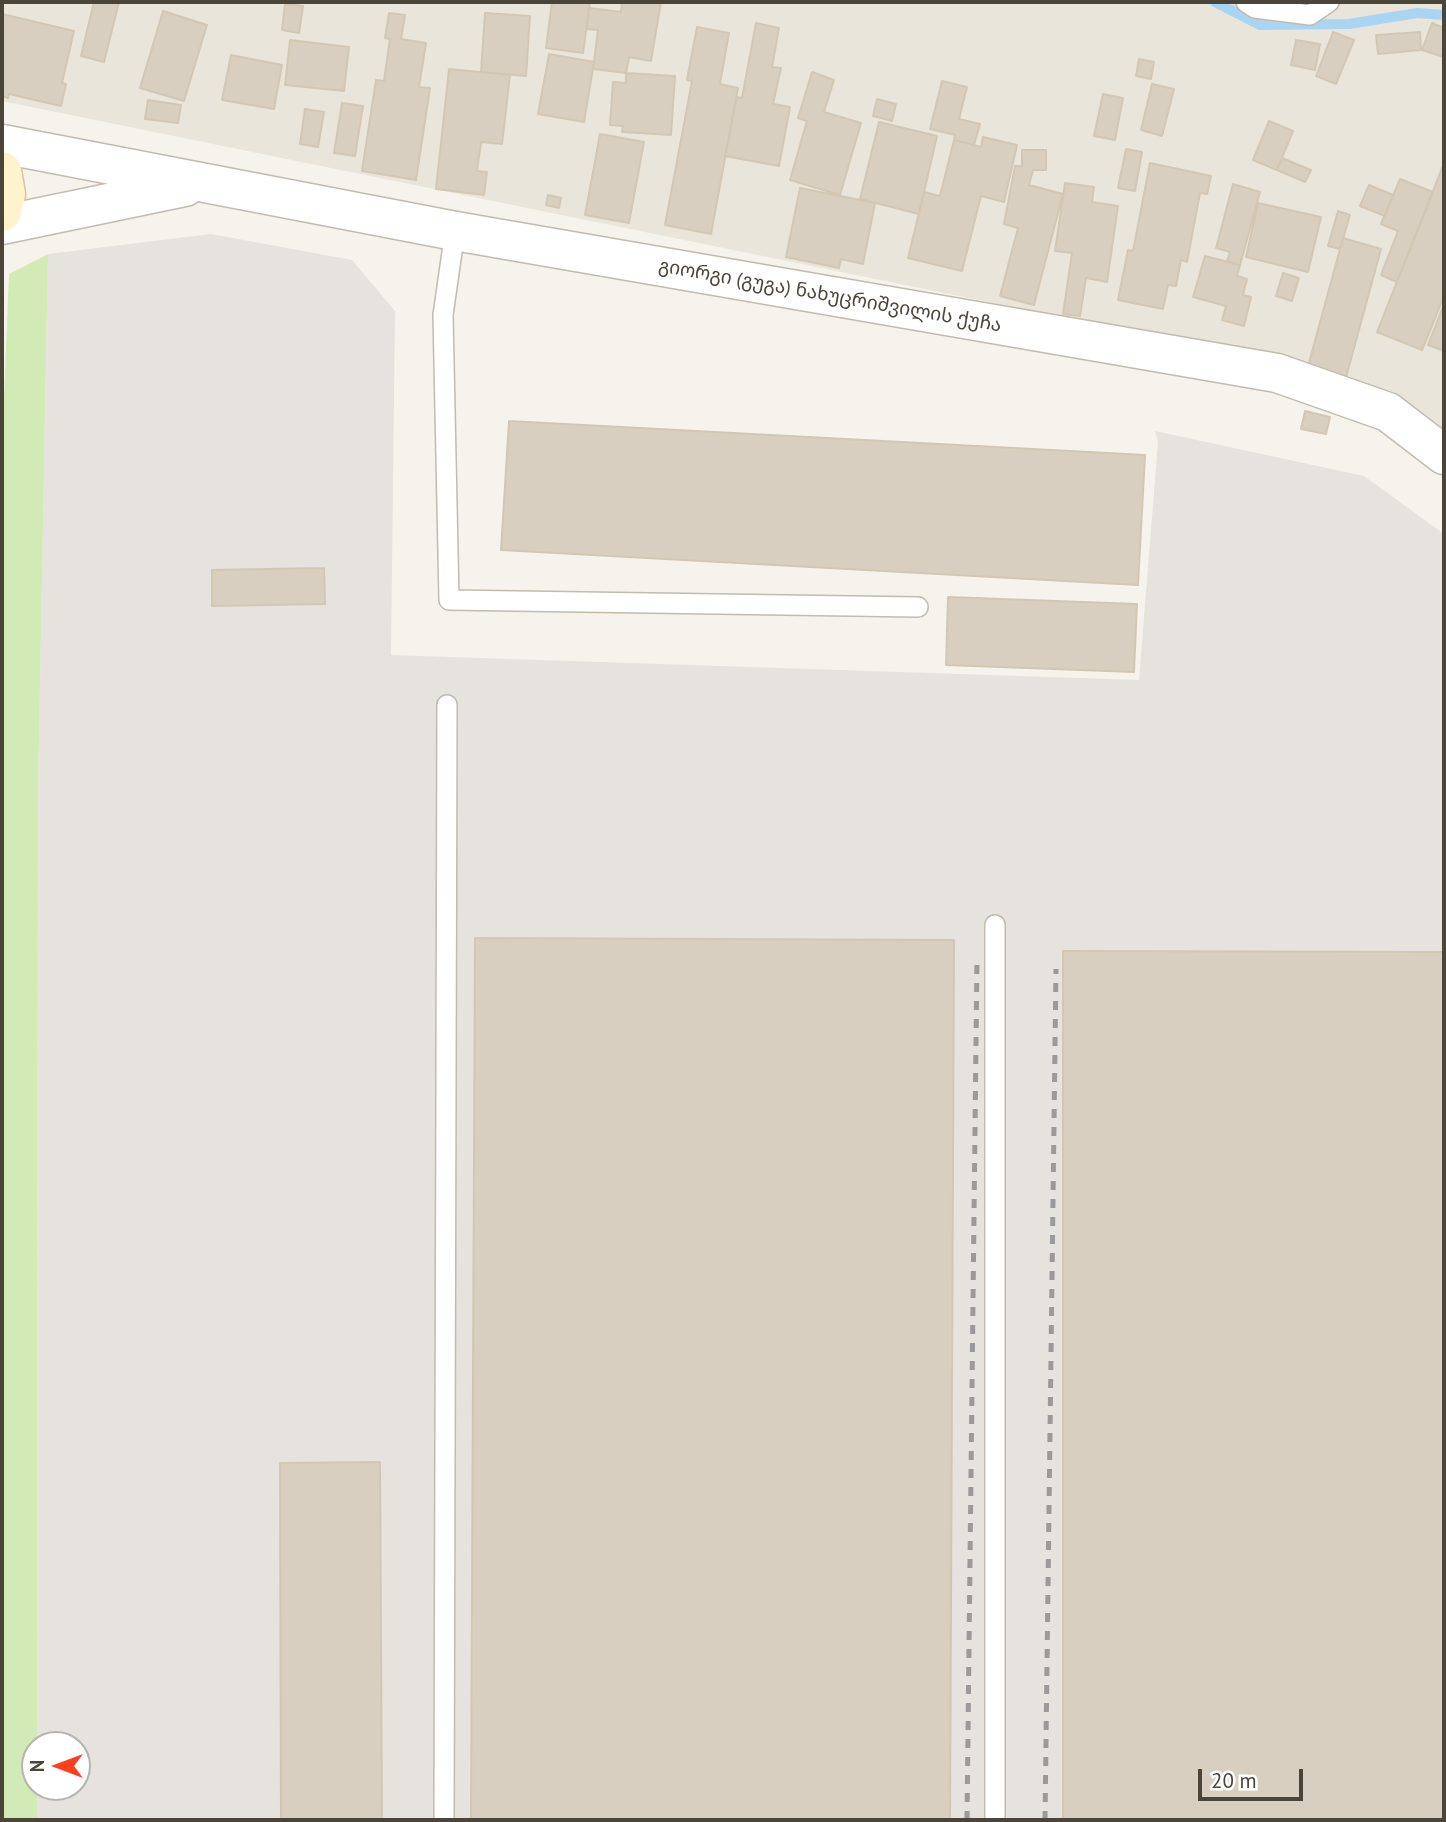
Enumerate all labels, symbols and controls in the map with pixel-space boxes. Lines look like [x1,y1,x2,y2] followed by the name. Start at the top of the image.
[657,255,1003,337] street label: გიორგი (გუგა) ნახუცრიშვილის ქუჩა
[21,1731,91,1801] north arrow
[1201,1756,1306,1800] scale bar
[25,1760,49,1772] text: N
[1211,1767,1257,1794] text: 20 m

